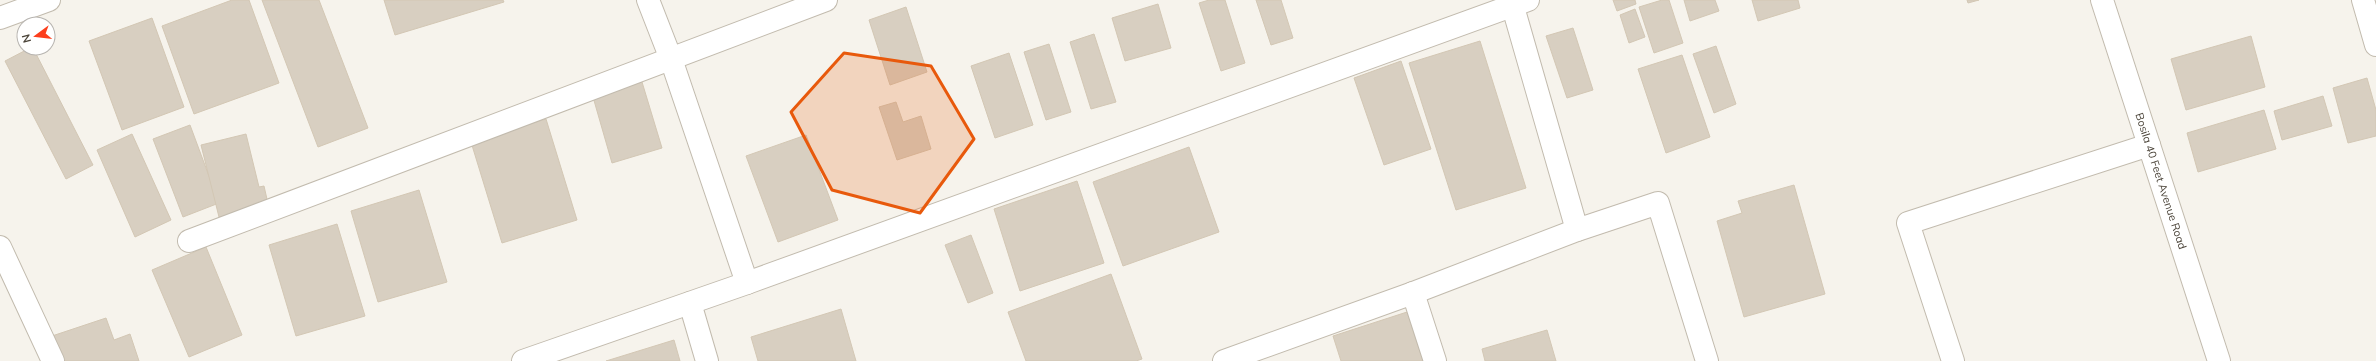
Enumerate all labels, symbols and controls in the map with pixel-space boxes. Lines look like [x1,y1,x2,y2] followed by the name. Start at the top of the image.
[16,16,56,56] north arrow
[19,33,34,44] text: N
[2132,111,2190,251] street label: Bosila 40 Feet Avenue Road

